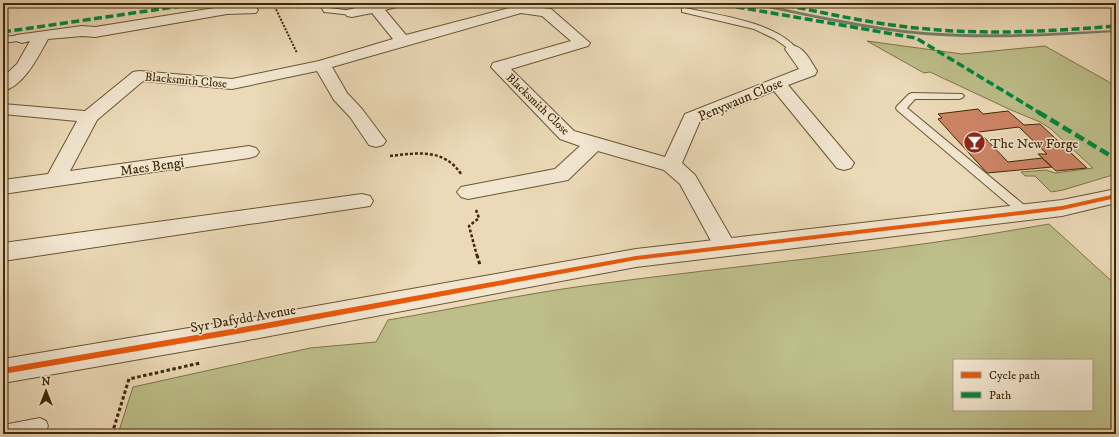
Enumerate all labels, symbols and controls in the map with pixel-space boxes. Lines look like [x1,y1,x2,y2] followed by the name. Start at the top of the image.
[144,69,228,92] street label: Blacksmith Close
[503,70,573,138] street label: Blacksmith Close
[695,74,786,126] street label: Penywaun Close
[961,130,987,156] bar icon: The New Forge
[990,135,1079,153] place label: The New Forge
[119,154,186,180] street label: Maes Bengi
[189,301,298,337] street label: Syr Dafydd Avenue
[953,359,1093,411] legend
[989,368,1041,383] text: Cycle path
[26,371,66,411] north arrow
[41,375,51,389] text: N
[989,388,1012,403] text: Path

